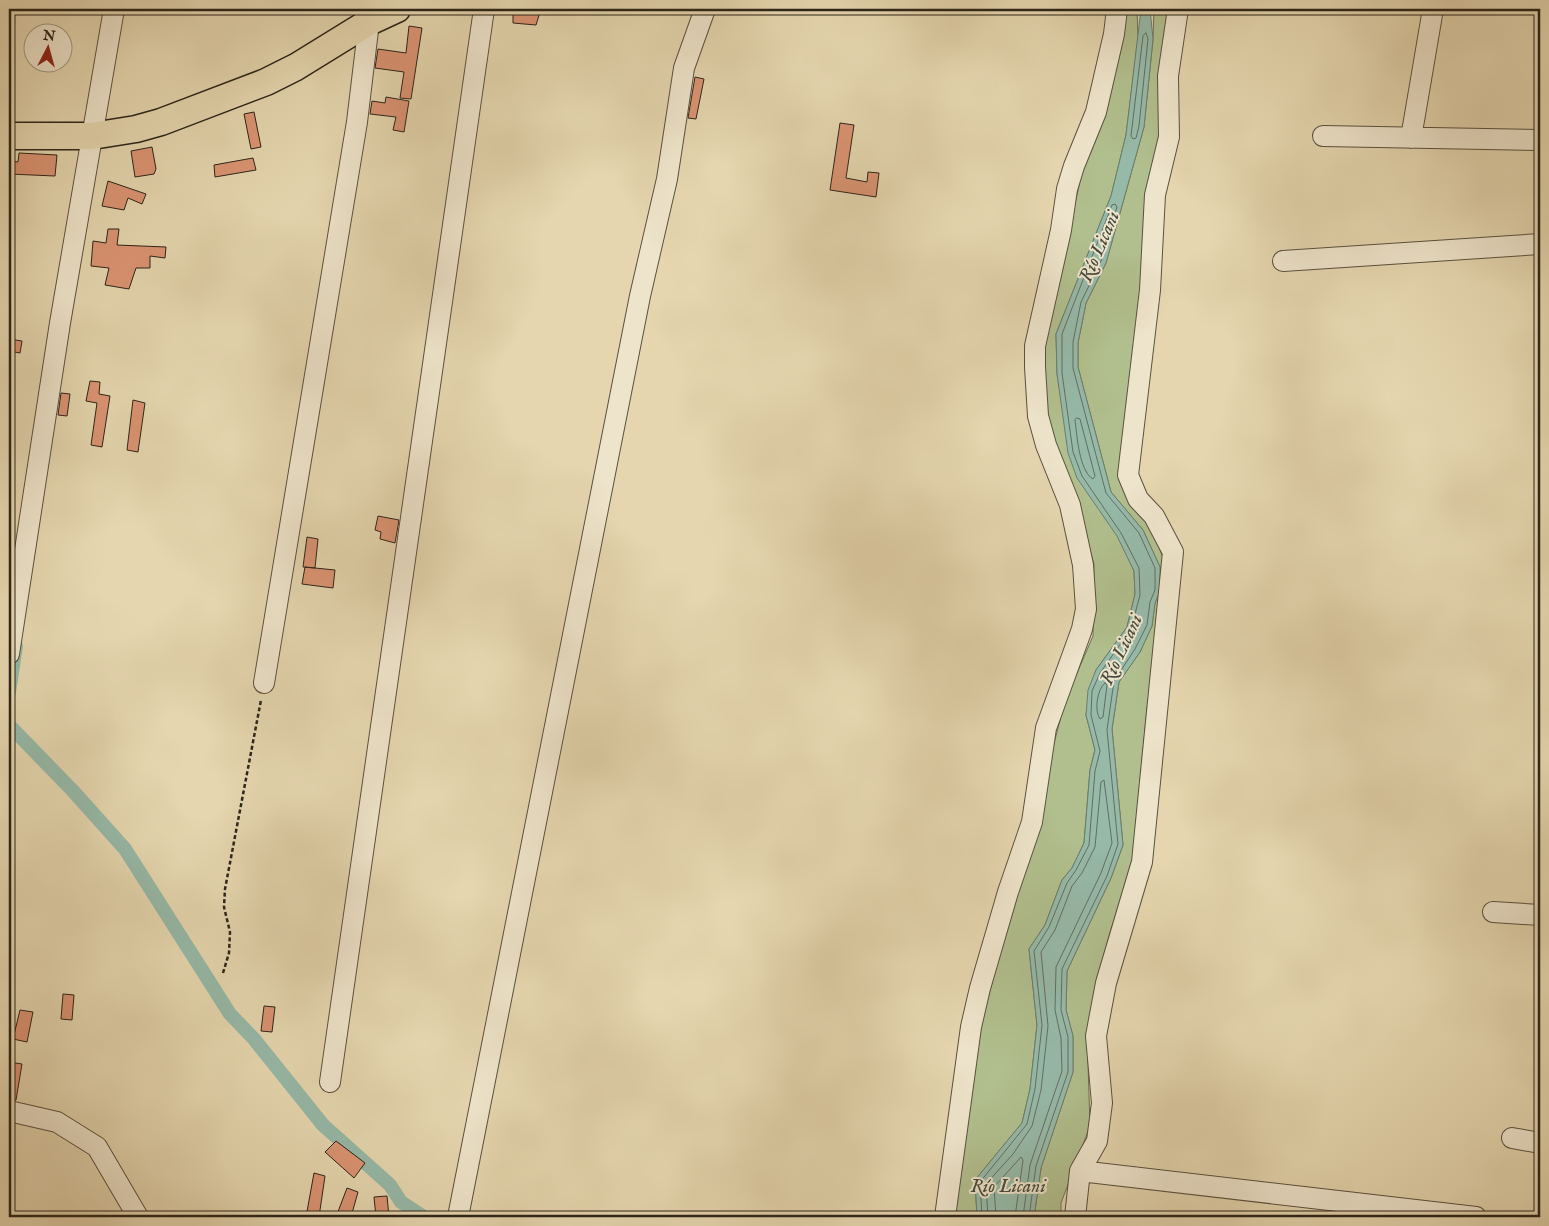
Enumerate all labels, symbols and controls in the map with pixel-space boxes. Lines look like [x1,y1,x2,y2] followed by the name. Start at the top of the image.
[22,22,72,72] north arrow
[41,26,56,46] text: N
[1074,206,1126,286] water label: Río Licani
[1095,609,1149,689] water label: Río Licani
[970,1175,1047,1199] water label: Río Licani

